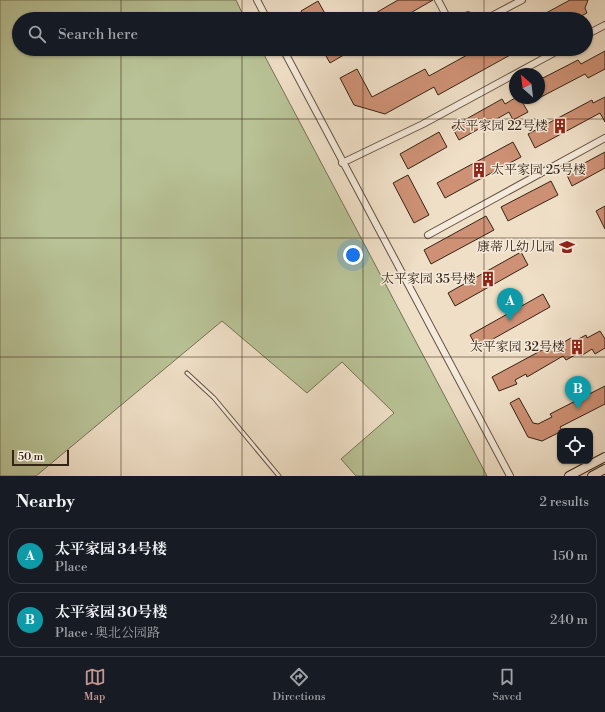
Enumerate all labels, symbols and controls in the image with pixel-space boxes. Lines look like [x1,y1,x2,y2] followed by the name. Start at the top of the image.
[12,12,593,56] search box
[26,23,48,45] icon: search
[58,25,138,44] text: Search here
[509,68,545,104] north arrow
[551,117,569,135] building icon: 太平家园 22号楼
[453,118,548,134] place label: 太平家园 22号楼
[470,161,488,179] building icon: 太平家园 25号楼
[491,162,586,178] place label: 太平家园 25号楼
[558,238,576,256] school or university icon: 康蒂儿幼儿园
[477,239,555,255] place label: 康蒂儿幼儿园
[343,245,363,265] your location
[479,270,497,288] building icon: 太平家园 35号楼
[381,271,476,287] place label: 太平家园 35号楼
[497,288,523,321] pin: A
[568,338,586,356] building icon: 太平家园 32号楼
[470,339,565,355] place label: 太平家园 32号楼
[565,376,591,409] pin: B
[557,428,593,464] map controls
[557,428,593,464] button: locate
[12,448,69,467] scale bar
[18,450,43,464] text: 50 m
[16,491,75,513] text: Nearby
[540,494,589,510] text: 2 results
[55,540,167,559] text: 太平家园 34号楼
[25,548,35,564] text: A
[553,548,588,564] text: 150 m
[55,559,87,575] text: Place
[55,603,167,622] text: 太平家园 30号楼
[25,612,35,628] text: B
[550,612,588,628] text: 240 m
[55,625,160,641] text: Place · 奥北公园路
[84,666,106,704] tab: Map
[273,666,326,704] tab: Directions
[493,666,521,704] tab: Saved

